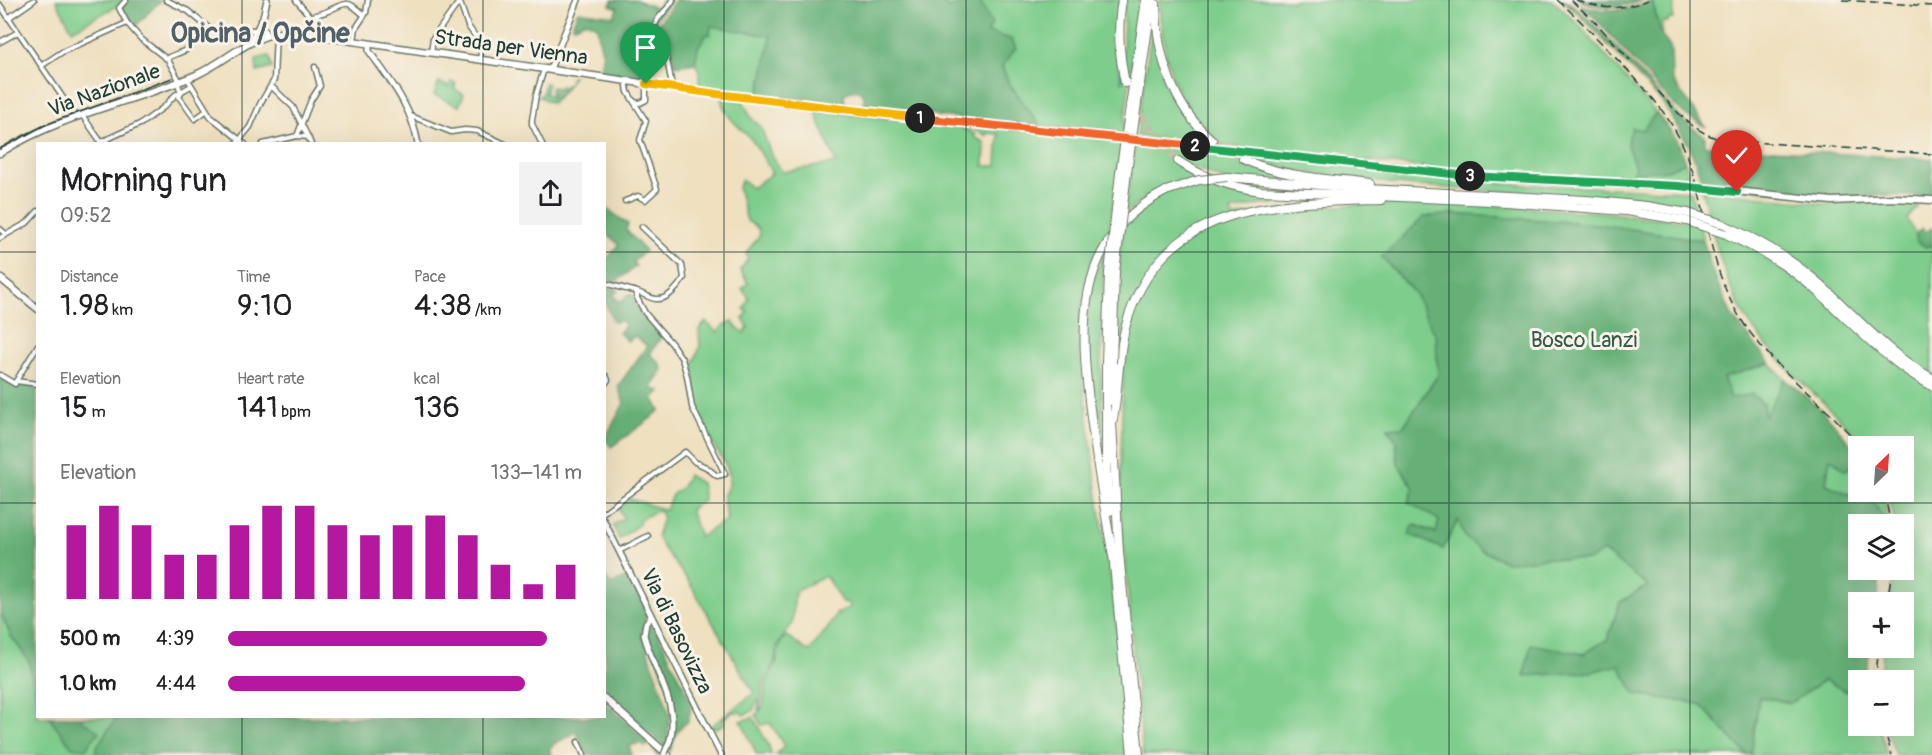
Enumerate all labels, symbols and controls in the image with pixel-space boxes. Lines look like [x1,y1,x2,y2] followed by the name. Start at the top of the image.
[170,17,350,50] district label: Opicina / Opčine
[620,22,671,84] pin
[432,23,589,72] street label: Strada per Vienna
[629,31,662,64] icon: arrive
[44,57,165,123] street label: Via Nazionale
[905,103,935,133] pin: 1
[917,108,923,128] text: 1
[1711,130,1762,192] pin
[1180,131,1210,161] pin: 2
[1191,136,1199,156] text: 2
[1720,139,1753,172] icon: check
[60,160,227,201] text: Morning run
[1455,161,1485,191] pin: 3
[519,162,582,225] button: share
[1466,166,1474,186] text: 3
[60,203,111,228] text: 09:52
[60,267,119,287] text: Distance
[237,267,270,287] text: Time
[414,267,446,287] text: Pace
[60,287,109,324] text: 1.98
[237,287,293,324] text: 9:10
[414,287,471,324] text: 4:38
[109,300,133,320] text: km
[471,300,501,320] text: /km
[1531,327,1638,354] park label: Bosco Lanzi
[60,369,121,389] text: Elevation
[237,369,304,389] text: Heart rate
[414,369,440,389] text: kcal
[60,389,88,426] text: 15
[237,389,278,426] text: 141
[414,389,460,426] text: 136
[88,402,106,422] text: m
[278,402,311,422] text: bpm
[1848,436,1914,502] north arrow
[1848,436,1914,736] map controls
[60,460,136,485] text: Elevation
[491,460,582,485] text: 133–141 m
[1848,514,1914,580] button: layers
[635,564,719,698] street label: Via di Basovizza
[1848,592,1914,658] button: +
[60,626,120,651] text: 500 m
[156,626,194,651] text: 4:39
[1848,670,1914,736] button: −
[60,671,116,696] text: 1.0 km
[156,671,196,696] text: 4:44

